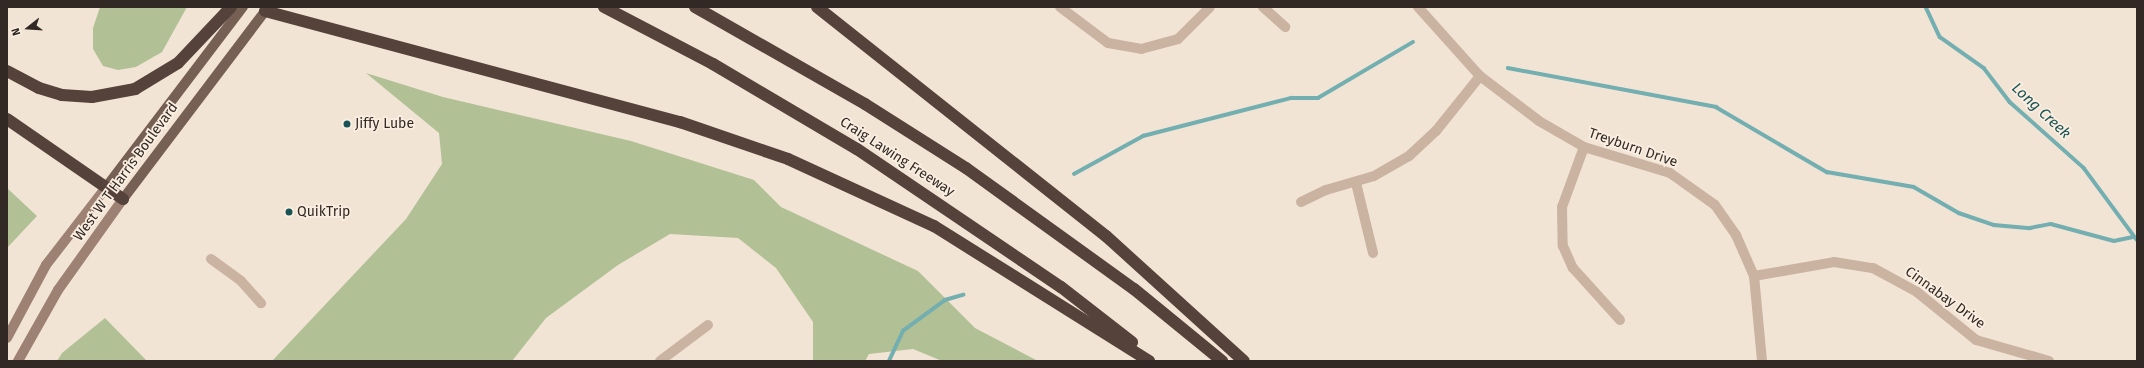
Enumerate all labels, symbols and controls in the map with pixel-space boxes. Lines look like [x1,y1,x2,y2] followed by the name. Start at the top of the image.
[8,8,48,48] north arrow
[9,26,23,37] text: N
[2008,79,2074,143] water label: Long Creek
[70,100,182,244] street label: West W T Harris Boulevard
[836,114,958,200] street label: Craig Lawing Freeway
[355,116,414,132] place label: Jiffy Lube
[342,119,352,129] marker: Jiffy Lube
[1586,125,1680,171] street label: Treyburn Drive
[297,204,350,220] place label: QuikTrip
[284,207,294,217] marker: QuikTrip
[1902,263,1988,333] street label: Cinnabay Drive

